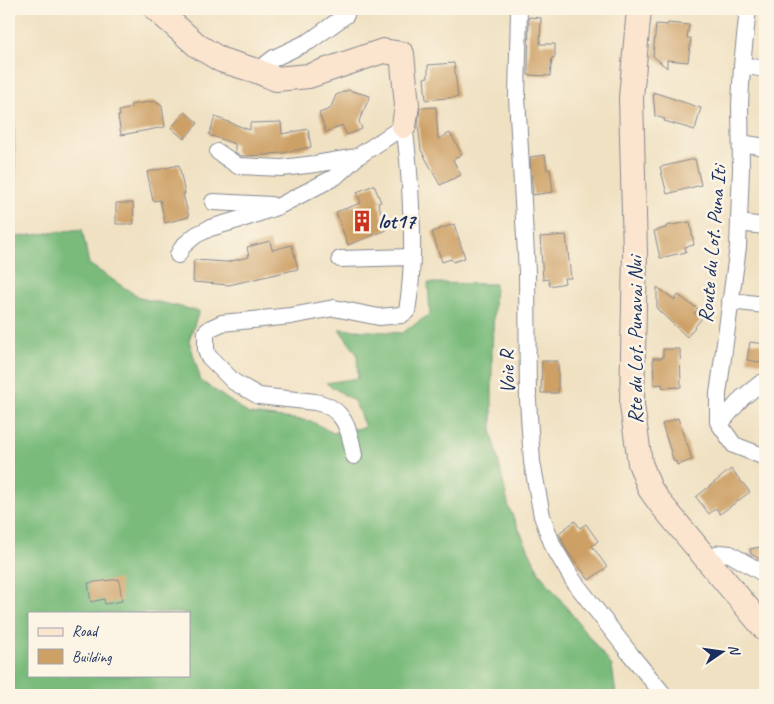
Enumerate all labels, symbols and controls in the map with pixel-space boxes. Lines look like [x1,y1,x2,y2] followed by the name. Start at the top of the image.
[692,161,732,324] street label: Route du Lot. Puna Iti
[349,208,375,234] building icon: lot17
[378,208,418,234] place label: lot17
[622,253,648,424] street label: Rte du Lot. Punavai Nui
[494,348,520,394] street label: Voie R
[28,612,190,676] legend
[72,622,99,641] text: Road
[696,626,746,676] north arrow
[725,643,744,658] text: N
[72,648,112,667] text: Building

